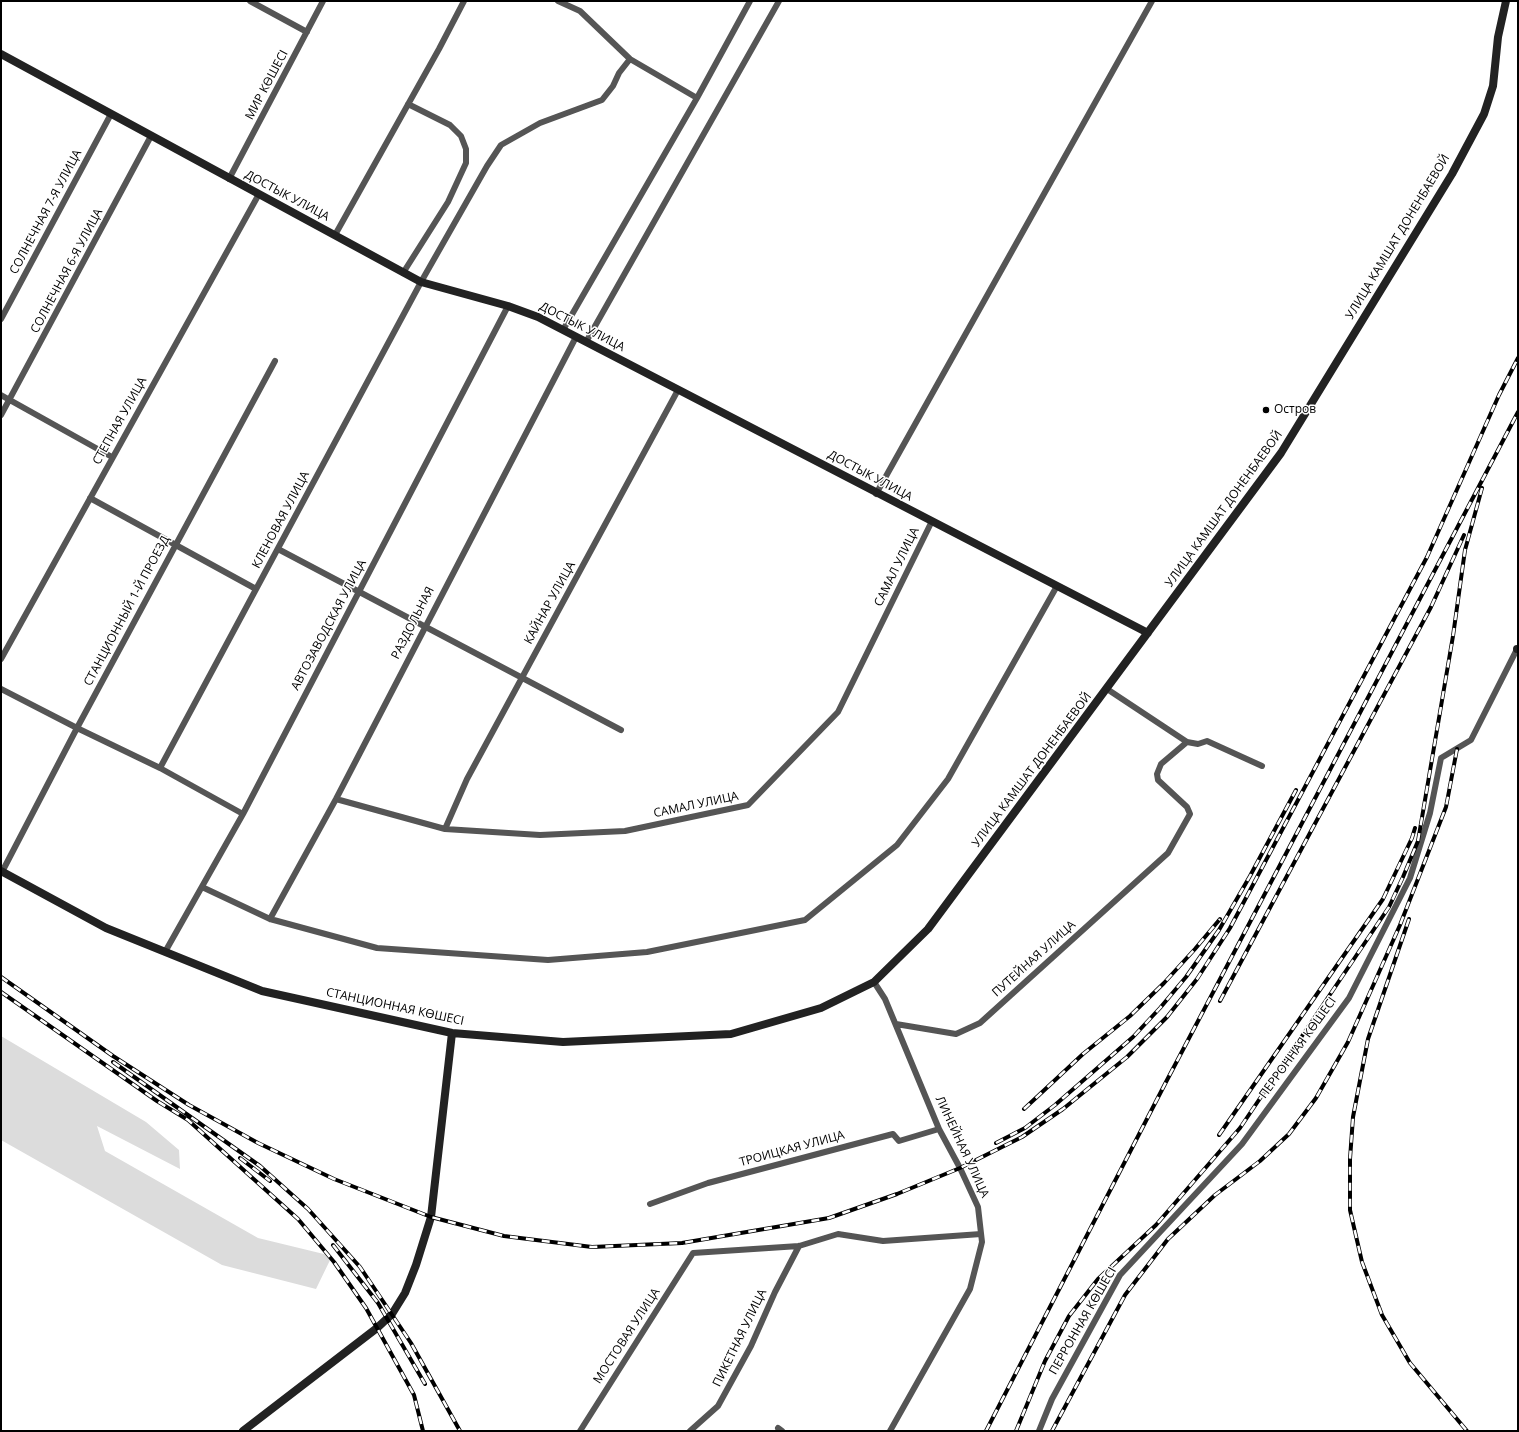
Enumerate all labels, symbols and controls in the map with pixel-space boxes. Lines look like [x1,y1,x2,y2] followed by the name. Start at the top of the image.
[243,48,291,122] street label: МИР КӨШЕСІ
[7,147,85,277] street label: СОЛНЕЧНАЯ 7-Я УЛИЦА
[1343,152,1453,322] street label: УЛИЦА КАМШАТ ДОНЕНБАЕВОЙ
[242,168,332,224] street label: ДОСТЫК УЛИЦА
[28,206,106,336] street label: СОЛНЕЧНАЯ 6-Я УЛИЦА
[537,299,627,355] street label: ДОСТЫК УЛИЦА
[90,375,150,467] street label: СТЕПНАЯ УЛИЦА
[1274,403,1316,417] place label: Остров
[1261,405,1271,415] marker: Остров
[1162,428,1286,590] street label: УЛИЦА КАМШАТ ДОНЕНБАЕВОЙ
[825,448,915,504] street label: ДОСТЫК УЛИЦА
[249,469,313,571] street label: КЛЕНОВАЯ УЛИЦА
[872,525,922,609] street label: САМАЛ УЛИЦА
[81,533,173,689] street label: СТАНЦИОННЫЙ 1-Й ПРОЕЗД
[288,557,370,693] street label: АВТОЗАВОДСКАЯ УЛИЦА
[521,559,579,647] street label: КАЙНАР УЛИЦА
[389,584,437,662] street label: РАЗДОЛЬНАЯ
[969,690,1095,850] street label: УЛИЦА КАМШАТ ДОНЕНБАЕВОЙ
[652,789,740,821] street label: САМАЛ УЛИЦА
[989,918,1079,1000] street label: ПУТЕЙНАЯ УЛИЦА
[325,985,465,1029] street label: СТАНЦИОННАЯ КӨШЕСІ
[1256,995,1340,1101] street label: ПЕРРОННАЯ КӨШЕСІ
[932,1094,992,1200] street label: ЛИНЕЙНАЯ УЛИЦА
[738,1128,846,1170] street label: ТРОИЦКАЯ УЛИЦА
[1046,1265,1120,1377] street label: ПЕРРОННАЯ КӨШЕСІ
[591,1286,663,1386] street label: МОСТОВАЯ УЛИЦА
[710,1287,770,1389] street label: ПИКЕТНАЯ УЛИЦА

